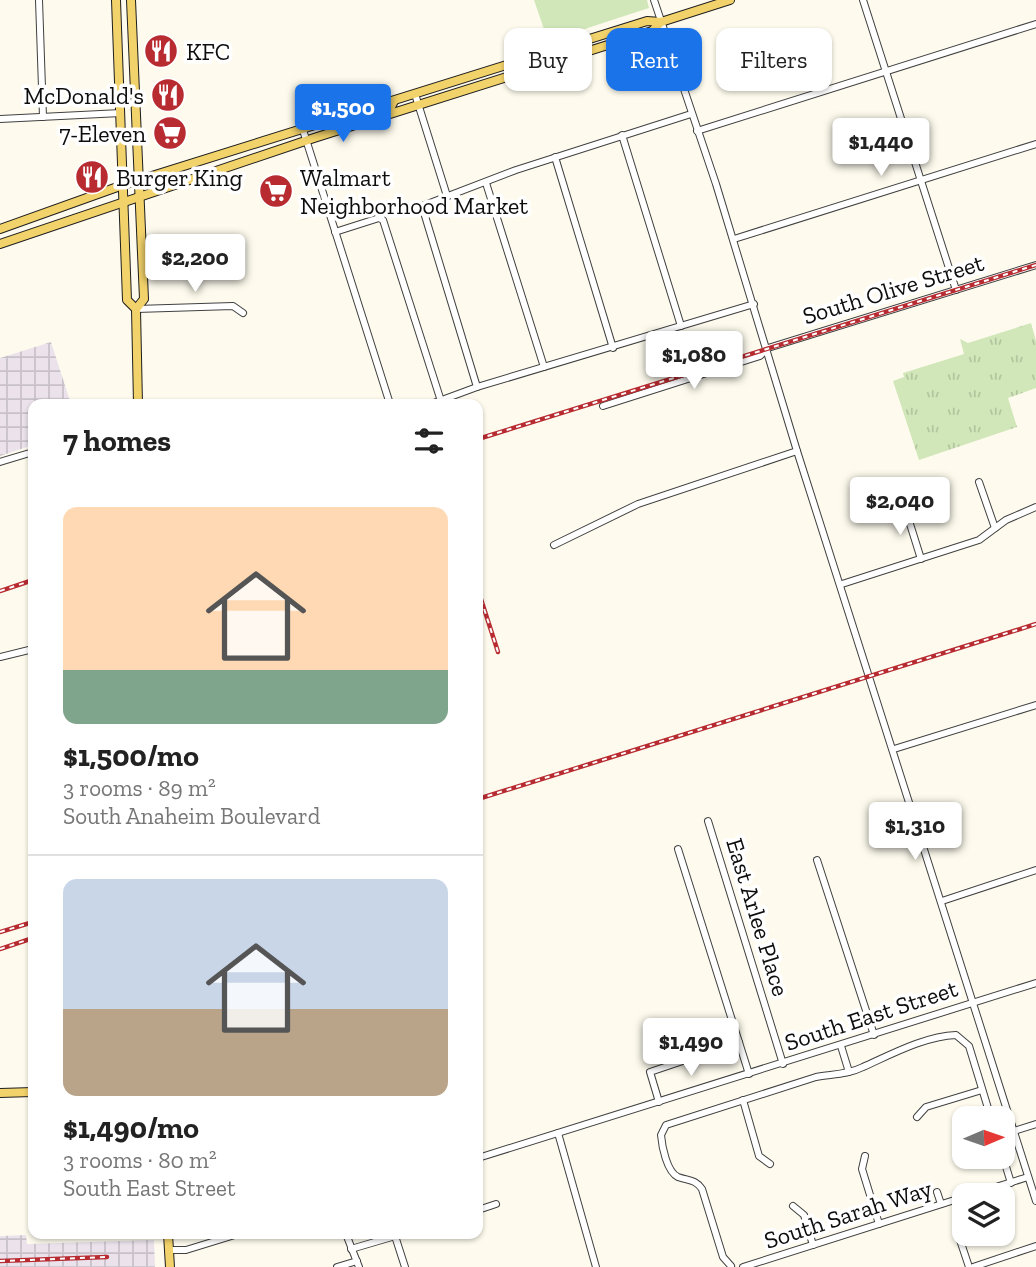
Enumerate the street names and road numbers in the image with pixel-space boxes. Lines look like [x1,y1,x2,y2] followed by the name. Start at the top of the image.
[799,248,987,330] street label: South Olive Street
[720,834,796,1000] street label: East Arlee Place
[781,973,961,1057] street label: South East Street
[760,1173,936,1255] street label: South Sarah Way

